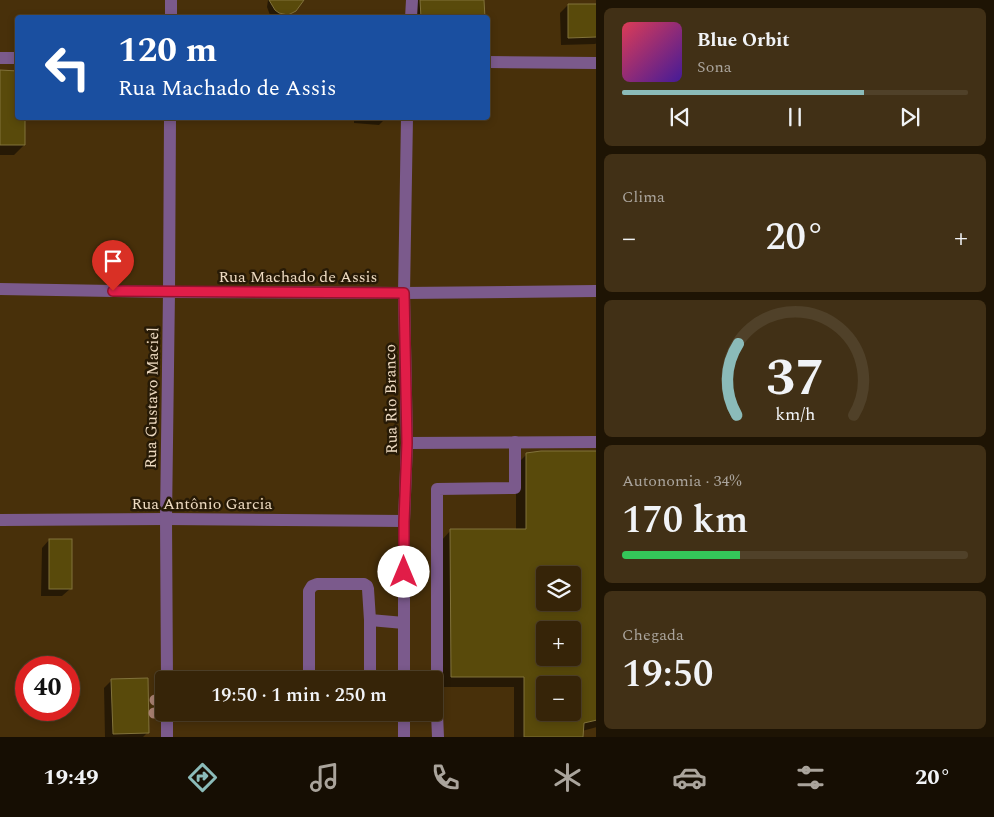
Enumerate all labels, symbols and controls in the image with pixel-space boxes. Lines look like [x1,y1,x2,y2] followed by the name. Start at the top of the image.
[118,24,217,77] text: 120 m
[697,26,790,55] text: Blue Orbit
[35,35,100,100] icon: left
[697,55,732,79] text: Sona
[118,72,337,105] text: Rua Machado de Assis
[666,103,694,131] icon: previous
[781,103,809,131] icon: pause
[896,103,924,131] icon: next
[622,185,665,209] text: Clima
[765,209,825,267] text: 20°
[622,217,636,260] text: −
[954,217,968,260] text: +
[92,240,134,291] pin
[99,247,127,275] icon: arrive
[219,265,377,289] street label: Rua Machado de Assis
[139,327,165,469] street label: Rua Gustavo Maciel
[766,339,824,418] text: 37
[378,344,404,454] street label: Rua Rio Branco
[775,401,815,428] text: km/h
[622,469,741,493] text: Autonomia · 34%
[132,492,273,516] street label: Rua Antônio Garcia
[622,492,748,550] text: 170 km
[377,545,429,597] position arrow
[536,566,581,721] map controls
[536,566,581,611] button: layers
[536,621,581,666] button: +
[622,623,684,647] text: Chegada
[622,646,713,704] text: 19:50
[15,656,80,721] speed limit sign: 40
[536,676,581,721] button: −
[211,681,387,710] text: 19:50 · 1 min · 250 m
[185,760,220,795] icon: directions
[307,760,342,795] icon: music
[428,760,463,795] icon: phone
[550,760,585,795] icon: climate
[672,760,707,795] icon: car
[793,760,828,795] icon: filters
[43,761,99,794] text: 19:49
[915,761,951,794] text: 20°

